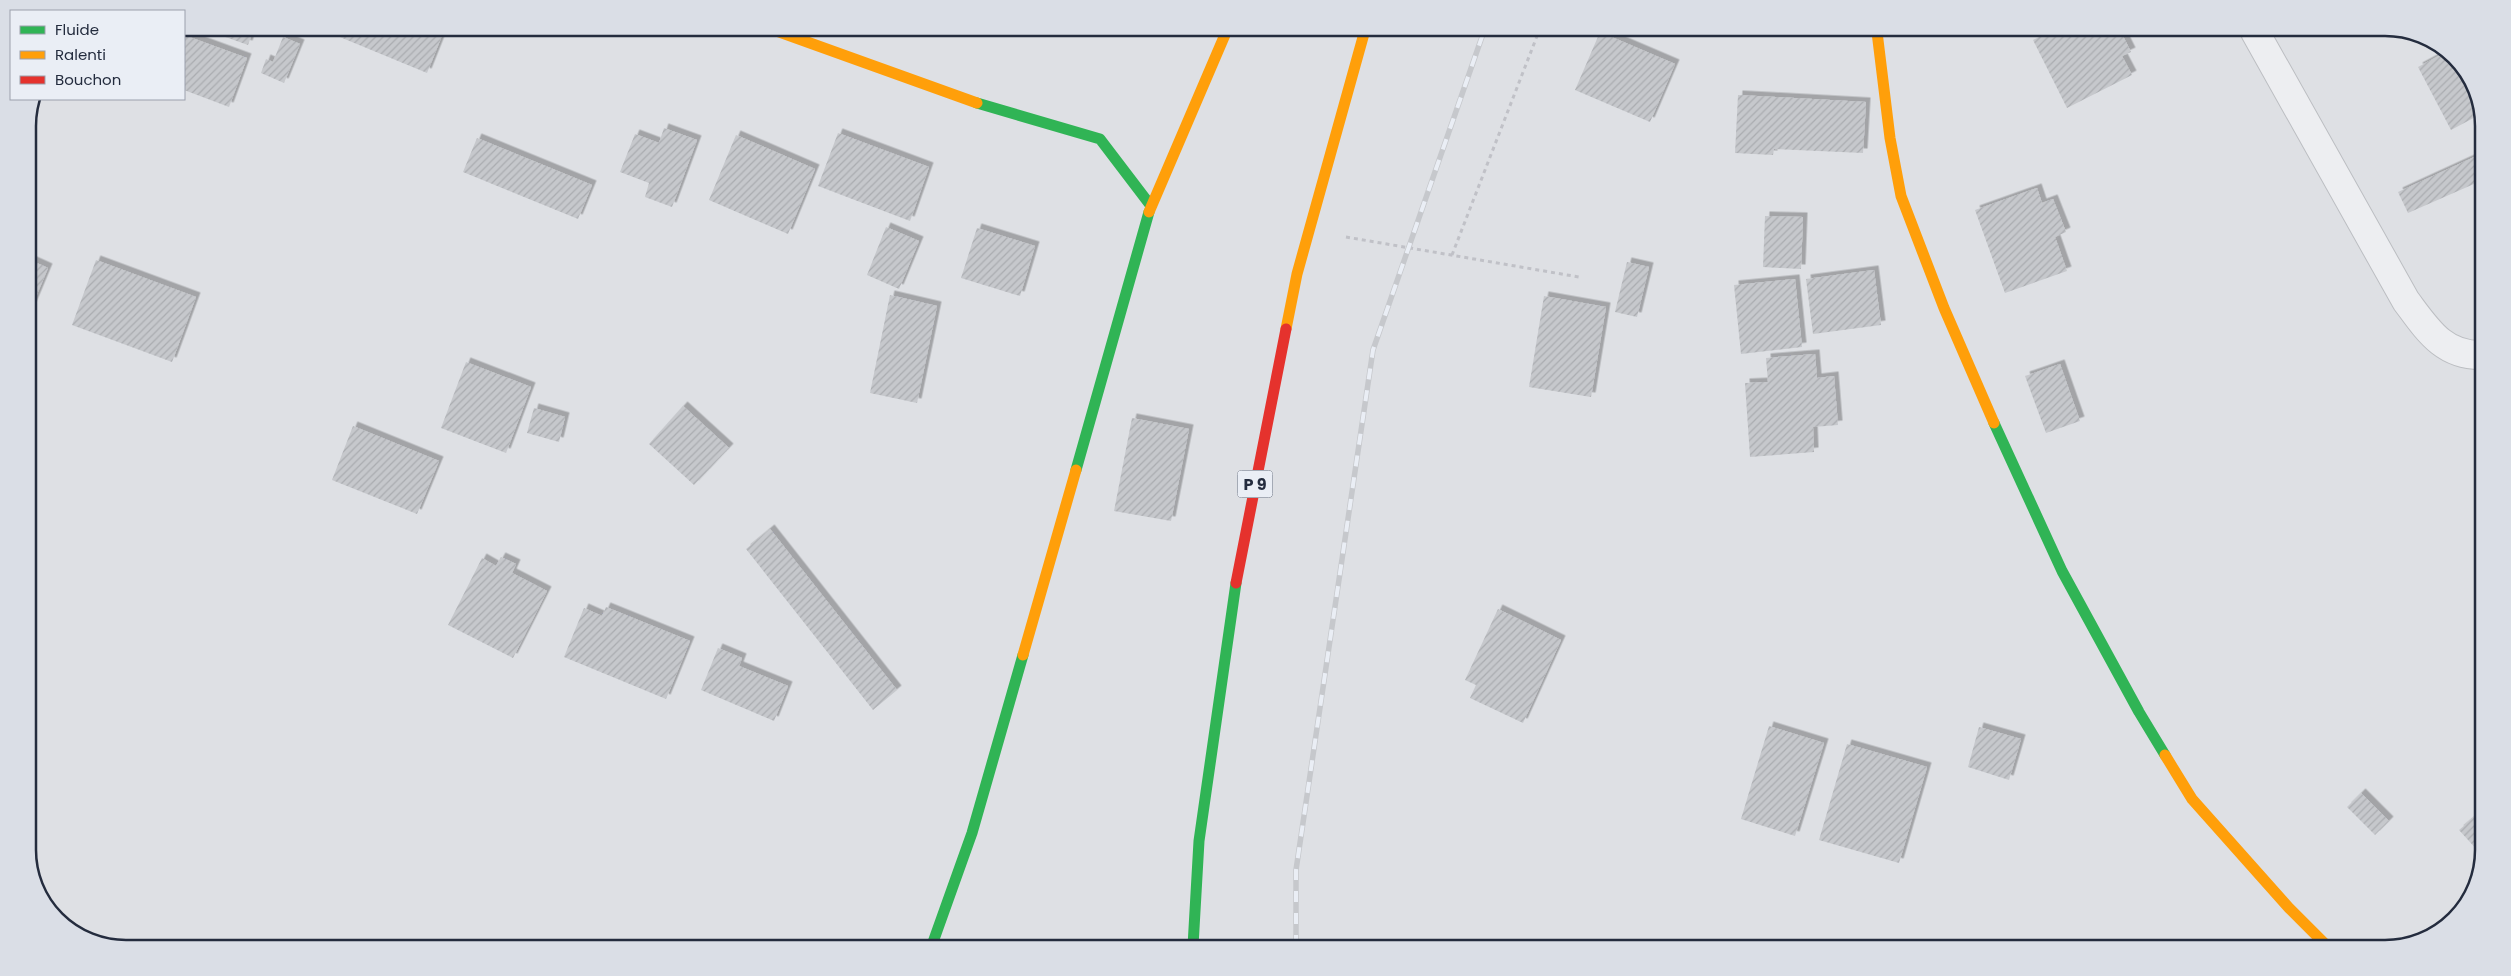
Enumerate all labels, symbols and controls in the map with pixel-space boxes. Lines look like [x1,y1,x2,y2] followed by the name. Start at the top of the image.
[10,10,185,100] legend
[55,19,99,40] text: Fluide
[55,44,106,65] text: Ralenti
[55,69,121,90] text: Bouchon
[1238,470,1272,498] road number: P 9

